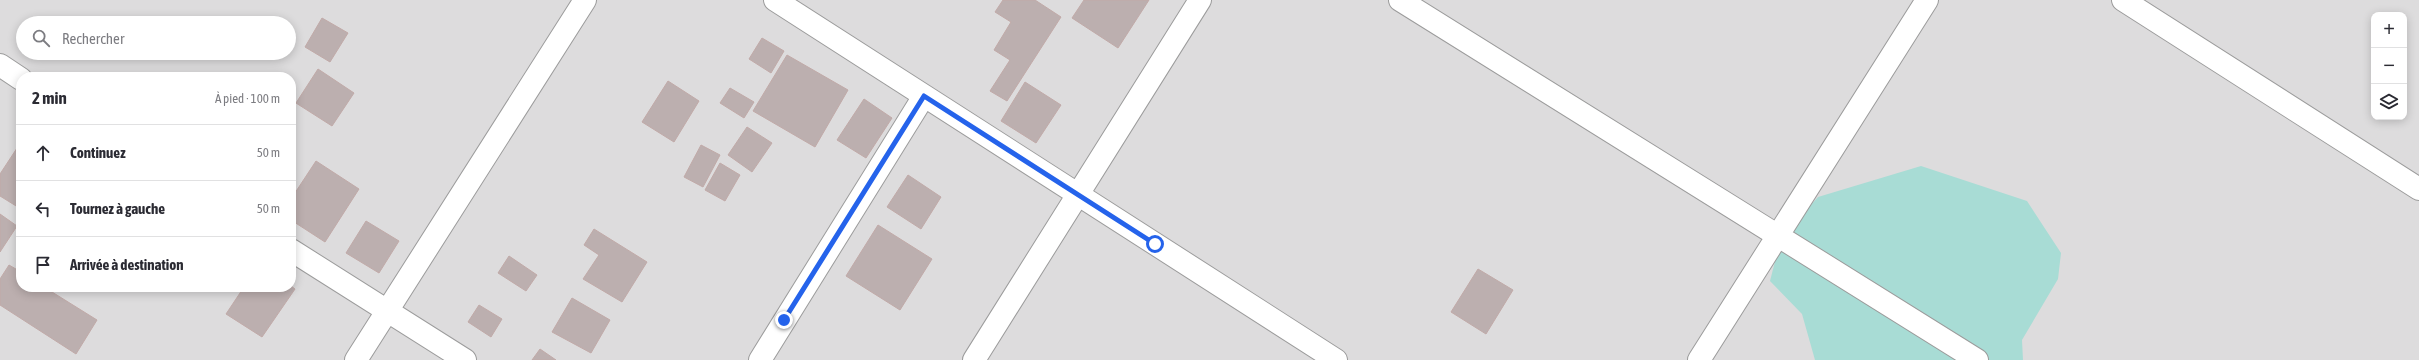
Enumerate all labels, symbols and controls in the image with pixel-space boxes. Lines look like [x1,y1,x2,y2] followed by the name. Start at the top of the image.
[2371,12,2407,120] map controls
[2371,12,2407,48] button: +
[16,16,296,60] search box
[30,27,52,49] icon: search
[62,30,124,47] text: Rechercher
[2371,48,2407,84] button: −
[2371,84,2407,120] button: layers
[32,88,67,108] text: 2 min
[215,91,280,106] text: À pied · 100 m
[32,142,54,164] icon: ahead
[70,144,126,161] text: Continuez
[257,145,280,160] text: 50 m
[32,198,54,220] icon: left
[70,200,165,217] text: Tournez à gauche
[257,201,280,216] text: 50 m
[1146,235,1164,253] route start
[32,254,54,276] icon: arrive
[70,256,184,273] text: Arrivée à destination
[775,311,793,329] route end

